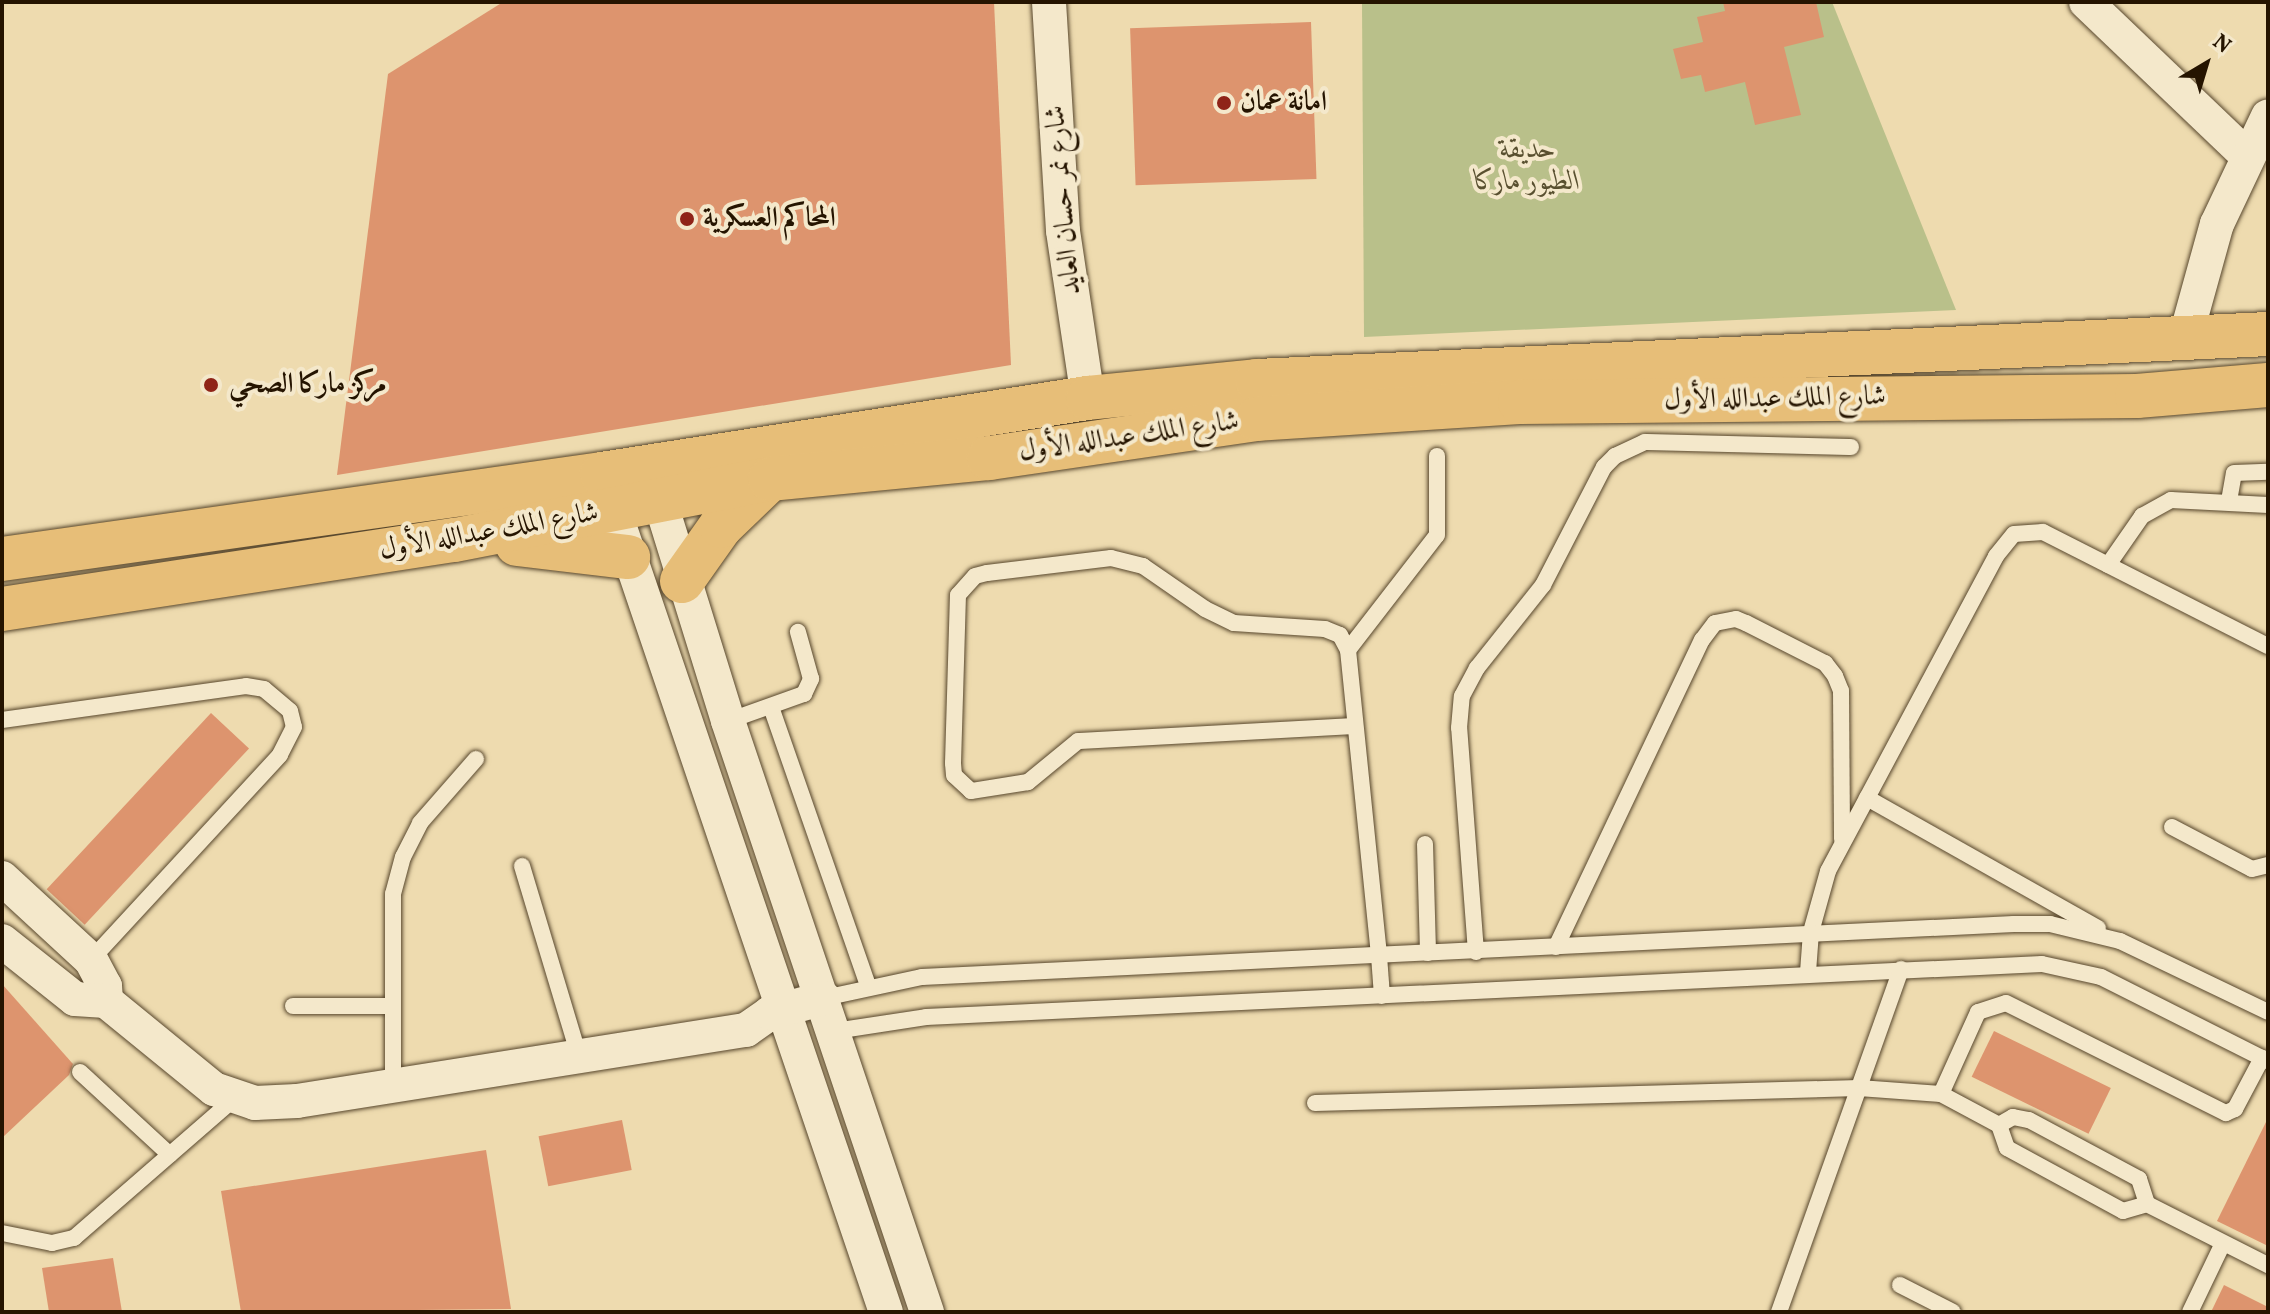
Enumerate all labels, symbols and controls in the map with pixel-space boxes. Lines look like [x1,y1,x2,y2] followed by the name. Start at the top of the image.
[2166,24,2246,104] north arrow
[2205,28,2237,62] text: N
[1240,86,1327,120] place label: امانة عمان
[1215,94,1233,112] marker: امانة عمان
[1039,104,1089,296] street label: شارع نمر حسان العايد
[1475,133,1581,199] park label: حديقة الطيور ماركا
[703,202,836,236] place label: المحاكم العسكرية
[678,210,696,228] marker: المحاكم العسكرية
[229,368,386,402] place label: مركز ماركا الصحي
[200,374,222,396] marker: مركز ماركا الصحي
[1664,380,1886,418] street label: شارع الملك عبدالله الأول
[1017,405,1241,469] street label: شارع الملك عبدالله الأول
[377,496,601,568] street label: شارع الملك عبدالله الأول

